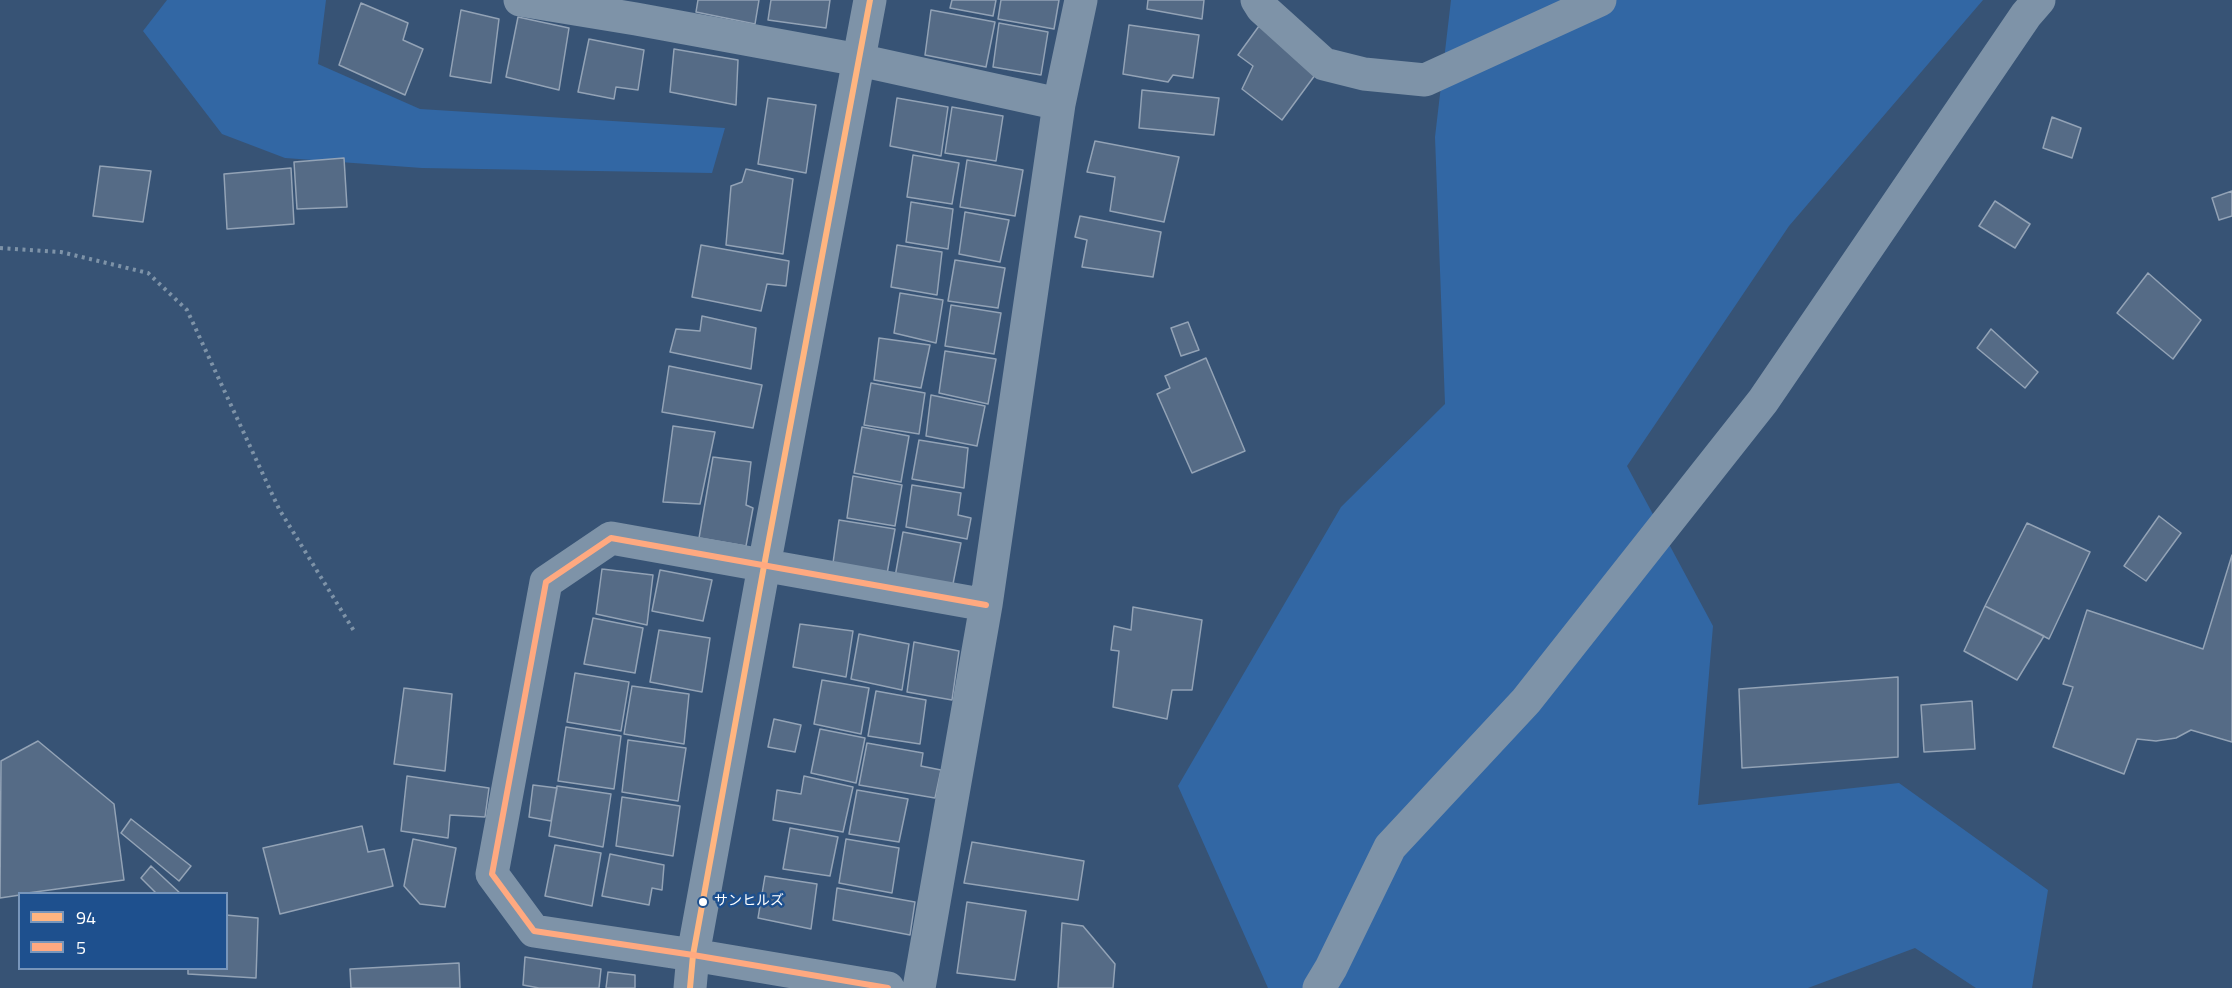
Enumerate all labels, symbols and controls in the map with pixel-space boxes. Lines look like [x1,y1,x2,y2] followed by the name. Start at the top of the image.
[18,892,228,970] legend
[714,894,784,910] place label: サンヒルズ
[697,896,709,908] marker: サンヒルズ
[76,904,96,931] text: 94
[76,934,86,961] text: 5

